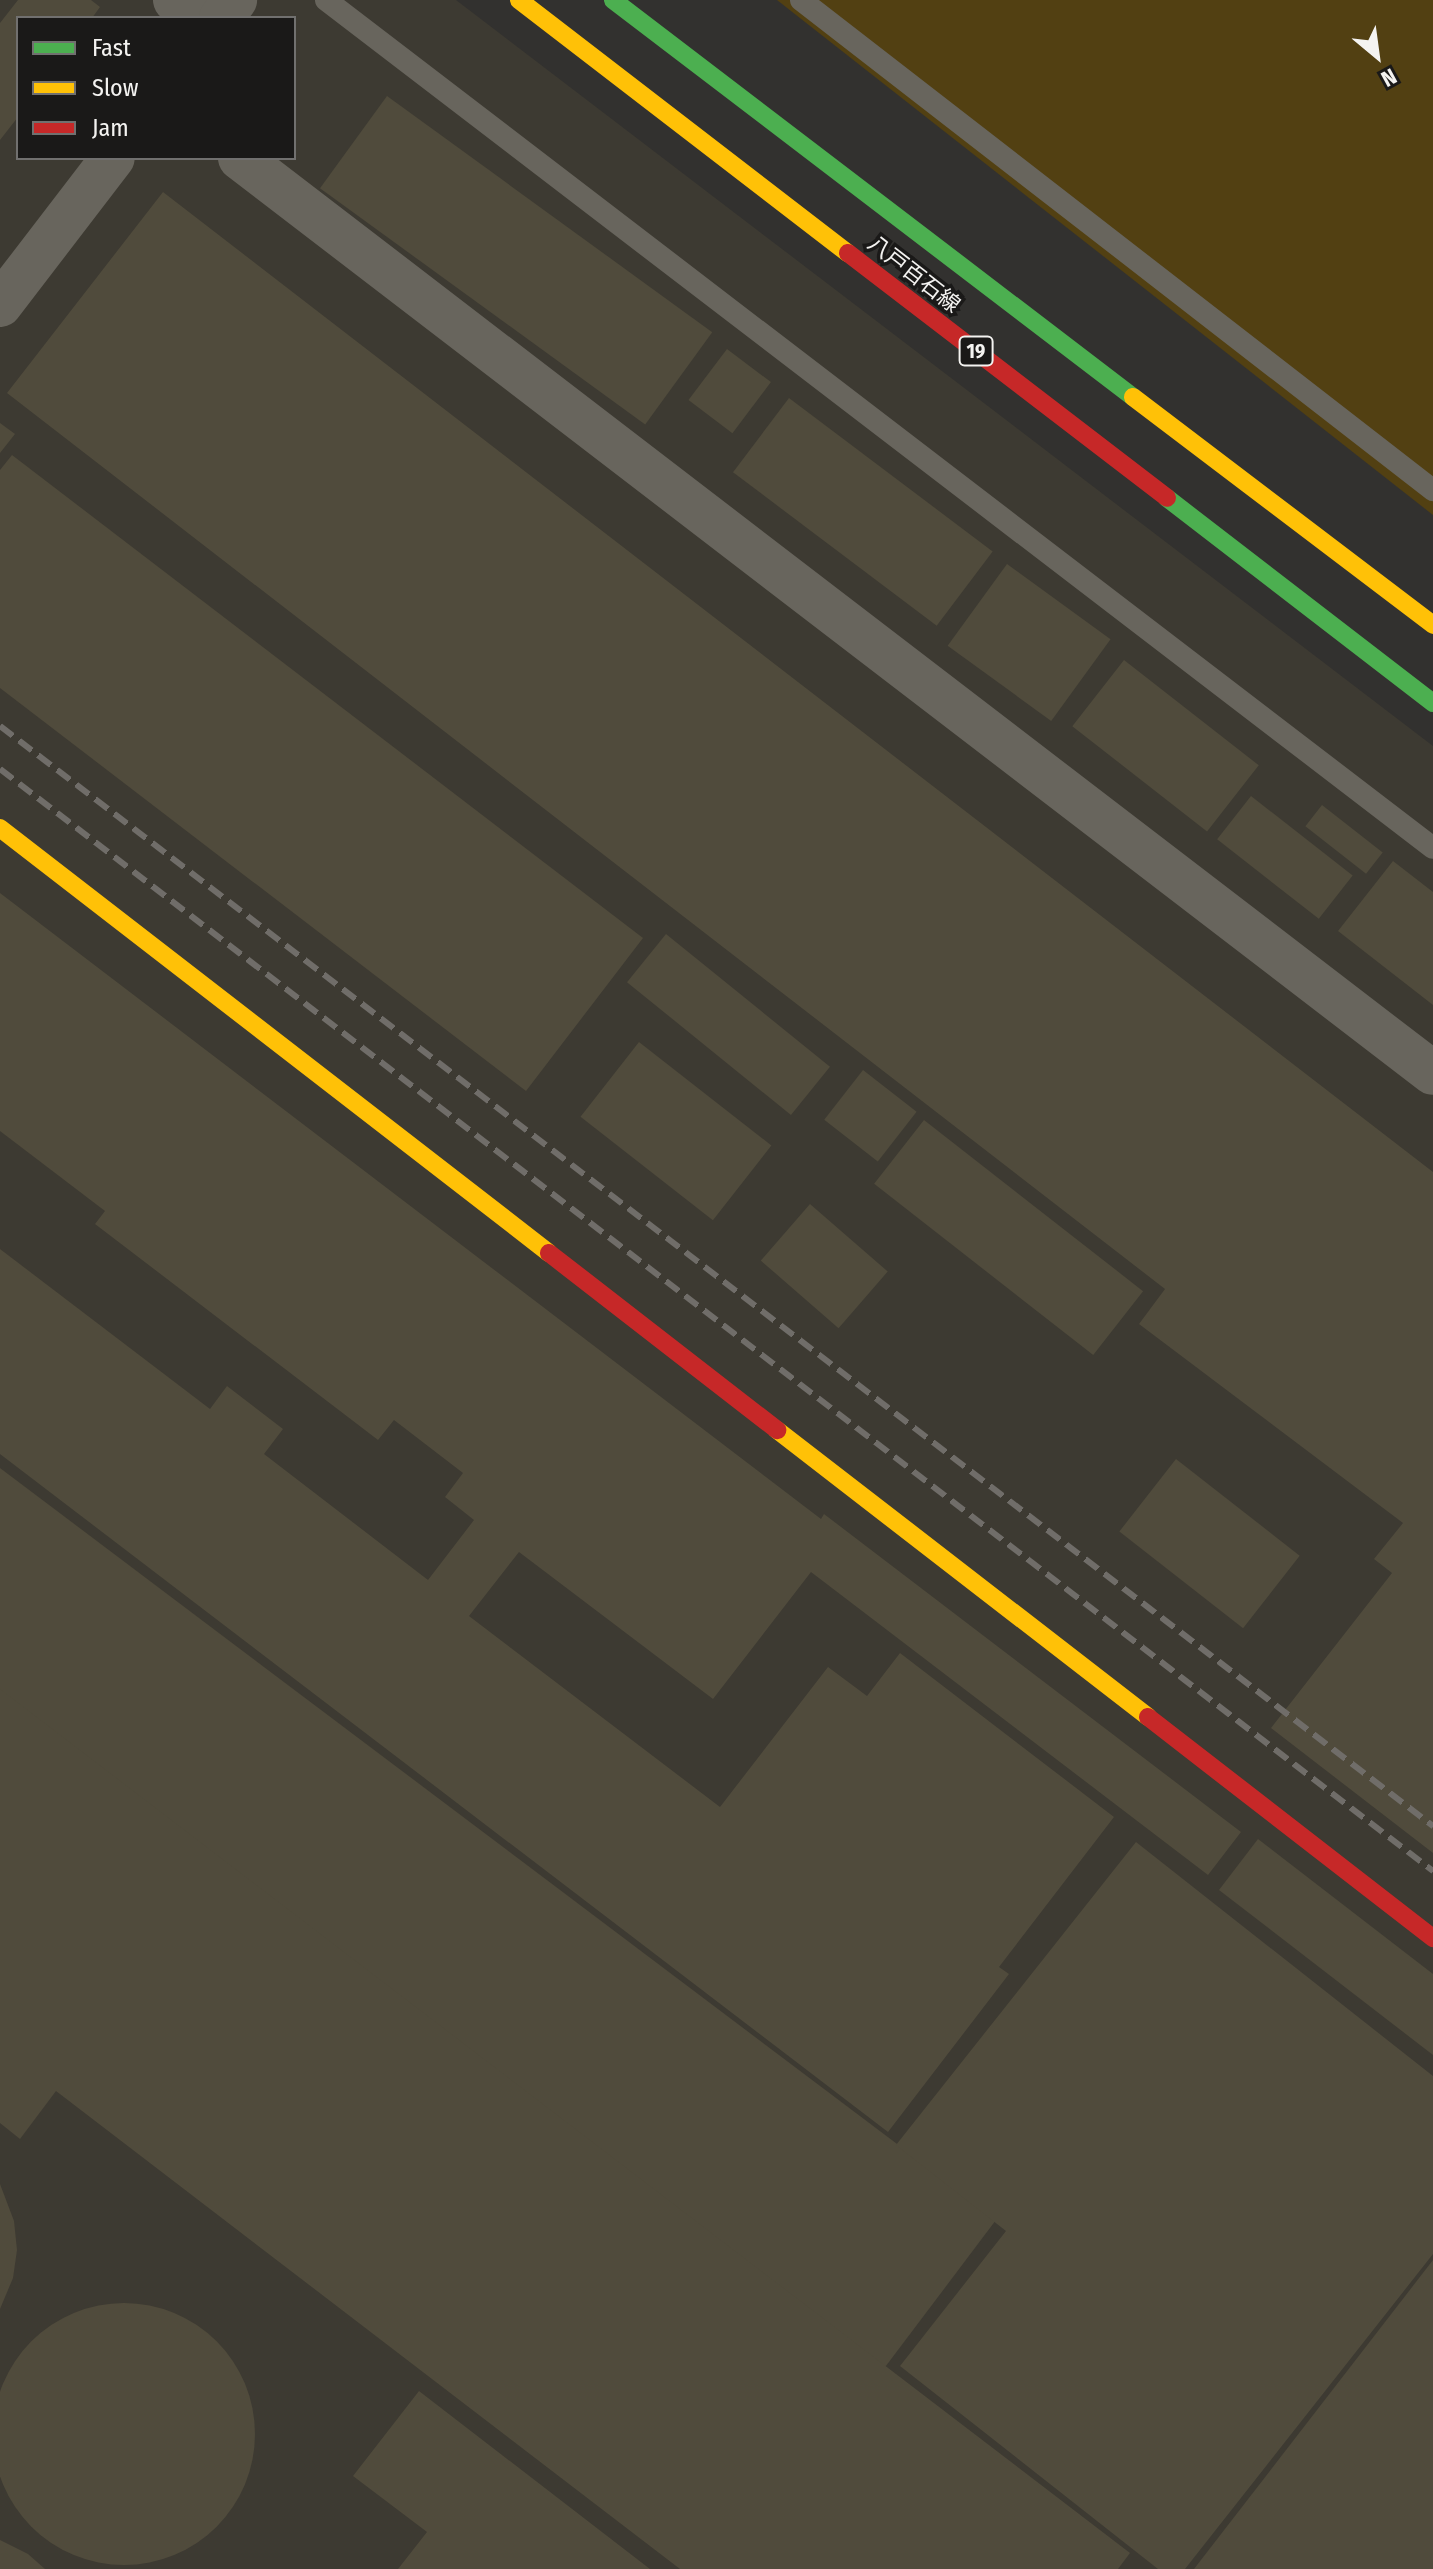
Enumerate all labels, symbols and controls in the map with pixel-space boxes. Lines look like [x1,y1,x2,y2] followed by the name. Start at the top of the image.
[16,16,296,160] legend
[1337,16,1417,96] north arrow
[92,34,131,62] text: Fast
[1377,62,1401,92] text: N
[92,74,138,102] text: Slow
[92,114,129,142] text: Jam
[863,230,965,318] street label: 八戸百石線
[958,335,994,367] road number: 19

